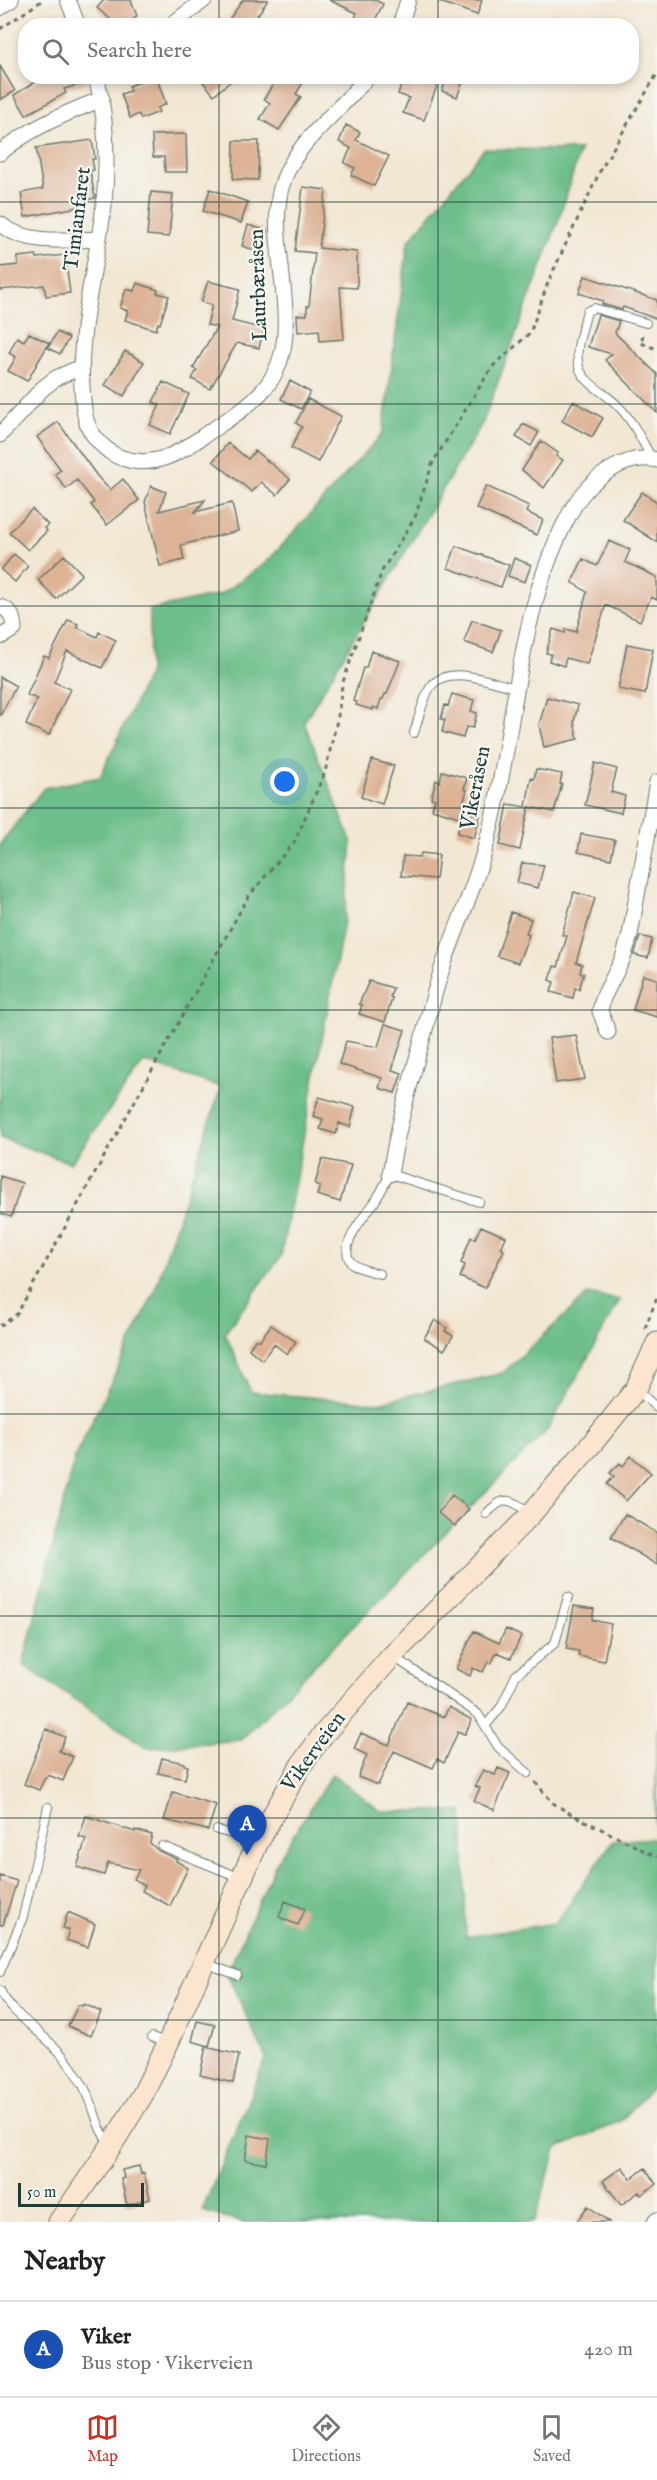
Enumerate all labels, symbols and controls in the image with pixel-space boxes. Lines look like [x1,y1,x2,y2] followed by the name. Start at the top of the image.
[18,18,639,84] search box
[39,35,72,68] icon: search
[87,37,192,65] text: Search here
[58,166,98,272] street label: Timianfaret
[244,228,274,342] street label: Laurbæråsen
[454,744,497,833] street label: Vikeråsen
[270,767,299,796] your location
[275,1706,352,1798] street label: Vikerveien
[228,1806,266,1855] pin: A
[18,2180,144,2208] scale bar
[27,2183,56,2203] text: 50 m
[24,2245,105,2278] text: Nearby
[81,2323,131,2351] text: Viker
[37,2337,50,2362] text: A
[584,2337,633,2362] text: 420 m
[81,2351,253,2376] text: Bus stop · Vikerveien
[86,2411,119,2467] tab: Map
[291,2411,361,2467] tab: Directions
[533,2411,571,2467] tab: Saved

